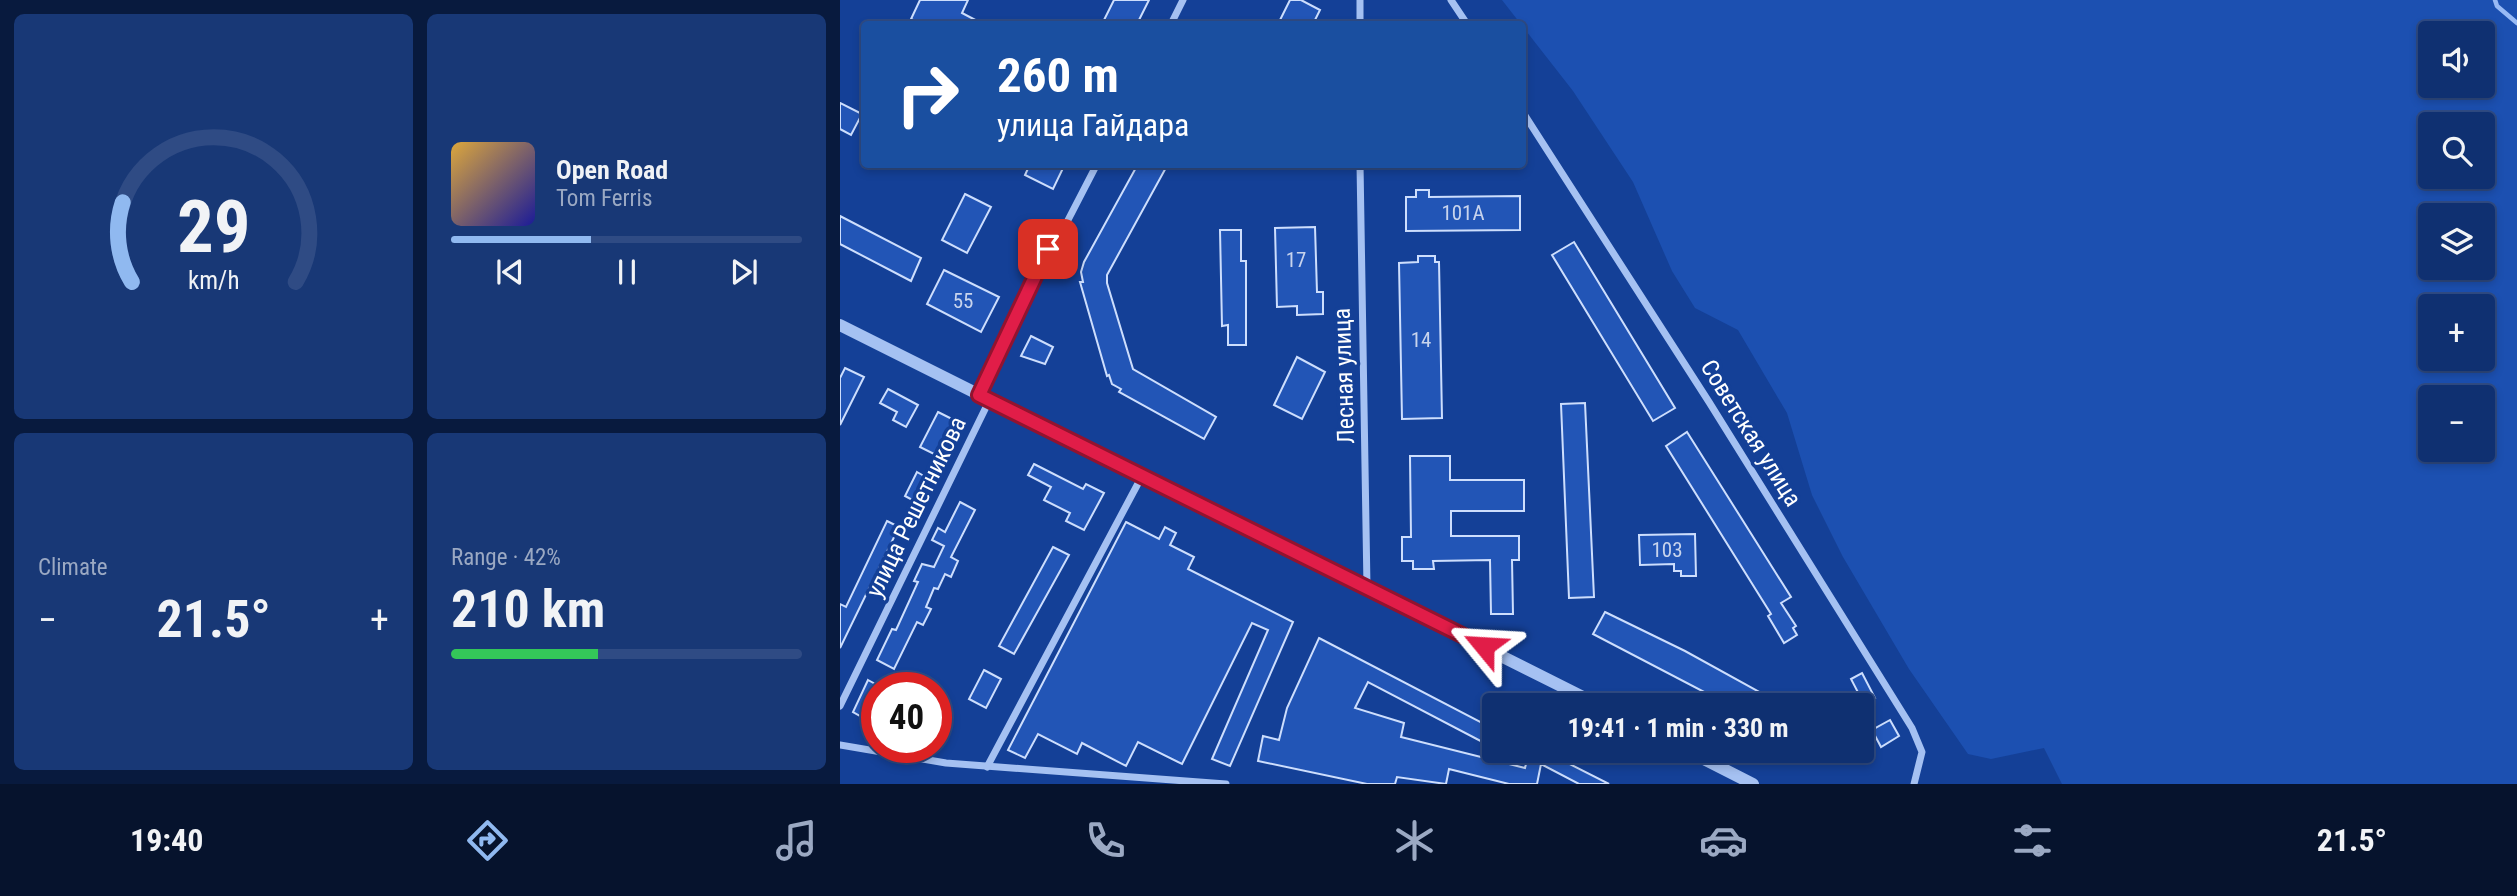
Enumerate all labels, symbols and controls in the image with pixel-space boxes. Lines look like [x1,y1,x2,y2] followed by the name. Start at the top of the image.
[2418,21,2495,462] map controls
[2418,21,2495,98] button: sound
[997,47,1119,104] text: 260 m
[882,49,973,140] icon: right
[997,106,1189,144] text: улица Гайдара
[2418,112,2495,189] button: search
[556,155,668,185] text: Open Road
[177,185,250,271] text: 29
[556,185,652,212] text: Tom Ferris
[1441,201,1485,225] house number: 101А
[2418,203,2495,280] button: layers
[1018,219,1078,279] pin
[1029,230,1067,268] icon: arrive
[1286,248,1306,272] house number: 17
[491,253,529,291] icon: previous
[608,253,646,291] icon: pause
[725,253,763,291] icon: next
[188,266,239,295] text: km/h
[953,289,973,313] house number: 55
[2418,294,2495,371] button: +
[1328,308,1360,444] street label: Лесная улица
[1411,328,1431,352] house number: 14
[1695,355,1807,511] street label: Советская улица
[2418,385,2495,462] button: −
[860,412,972,602] street label: улица Решетникова
[1651,538,1683,562] house number: 103
[451,544,561,571] text: Range · 42%
[38,554,108,581] text: Climate
[451,579,605,640] text: 210 km
[156,589,271,650] text: 21.5°
[38,598,57,642] text: −
[370,598,389,642] text: +
[1447,609,1521,683] position arrow
[861,672,952,763] speed limit sign: 40
[1568,713,1788,743] text: 19:41 · 1 min · 330 m
[463,816,512,865] icon: directions
[772,816,821,865] icon: music
[1081,816,1130,865] icon: phone
[1390,816,1439,865] icon: climate
[1699,816,1748,865] icon: car
[2008,816,2057,865] icon: filters
[130,821,203,859] text: 19:40
[2317,821,2387,859] text: 21.5°

